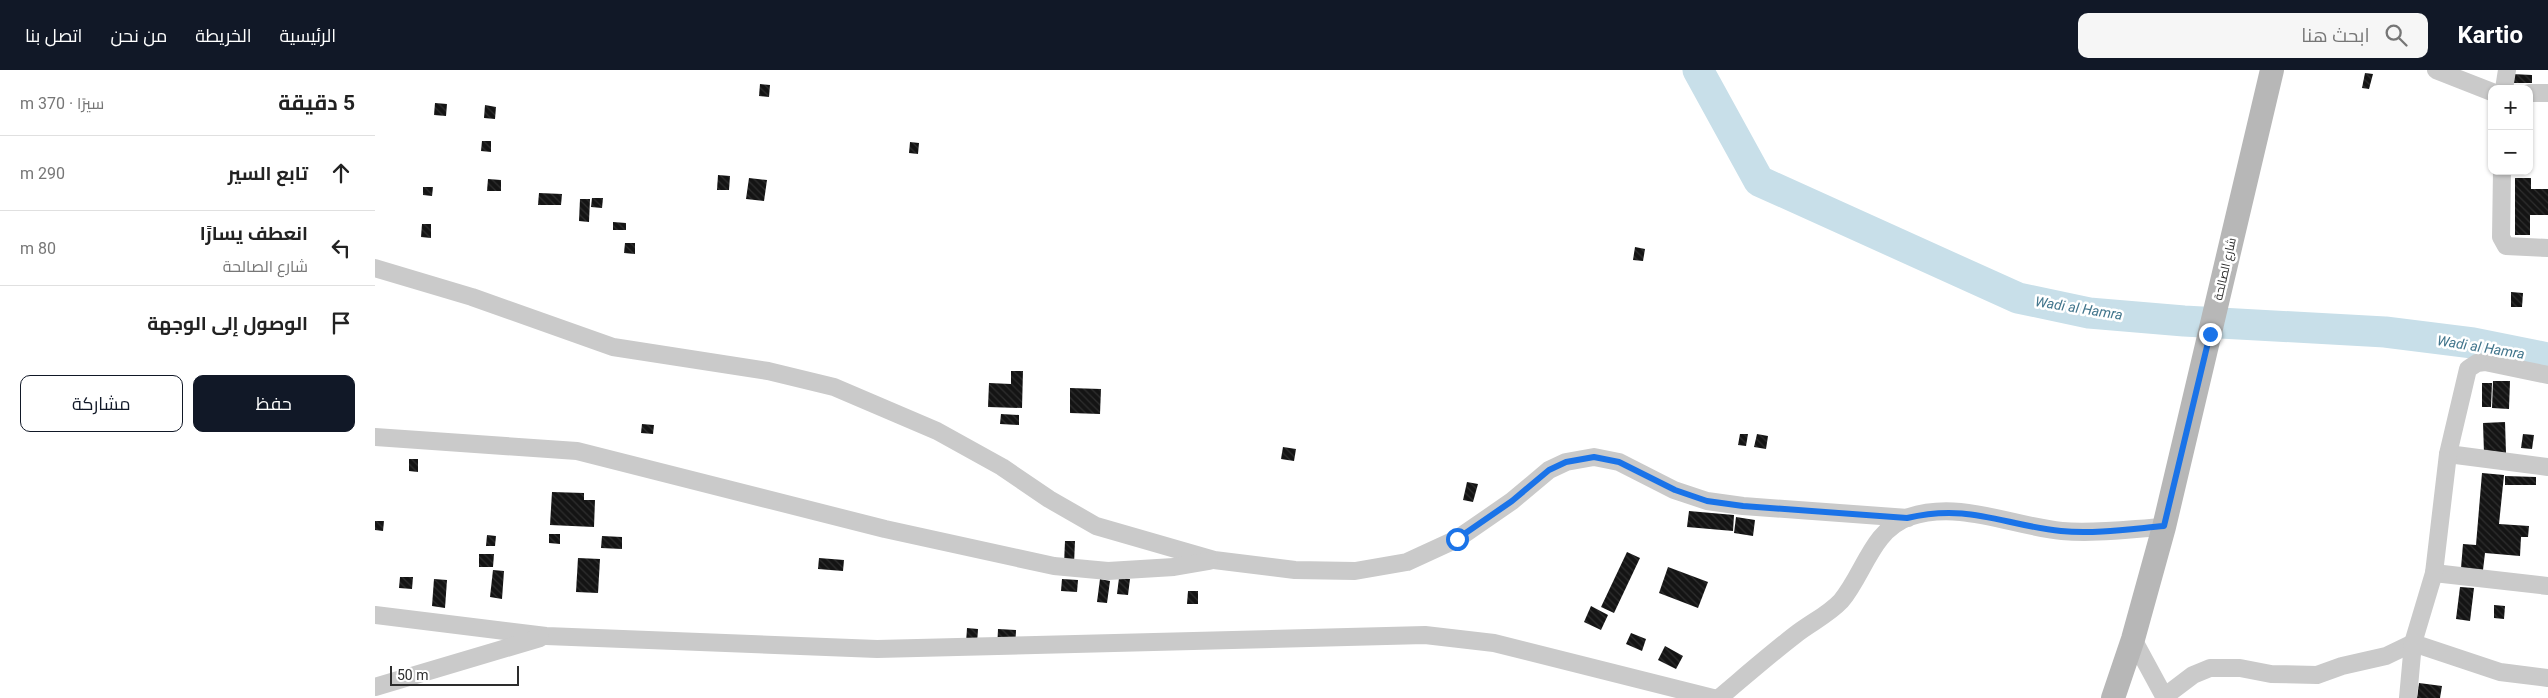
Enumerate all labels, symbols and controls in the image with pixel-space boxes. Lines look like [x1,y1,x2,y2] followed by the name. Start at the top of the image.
[2078,13,2428,58] search box
[2382,21,2410,49] icon: search
[2458,21,2523,49] text: Kartio
[2301,24,2370,47] text: ابحث هنا
[25,25,82,46] text: اتصل بنا
[110,25,167,46] text: من نحن
[195,25,252,46] text: الخريطة
[280,25,336,46] text: الرئيسية
[2488,85,2533,175] map controls
[2488,85,2533,130] button: +
[278,91,355,115] text: 5 دقيقة
[20,94,104,113] text: سيرًا · 370 m
[2488,130,2533,175] button: −
[327,159,355,187] icon: ahead
[228,162,308,185] text: تابع السير
[20,164,65,183] text: 290 m
[200,222,308,245] text: انعطف يسارًا
[327,234,355,262] icon: left
[2211,236,2240,302] street label: شارع الصالحة
[20,239,56,258] text: 80 m
[223,257,308,276] text: شارع الصالحة
[2034,293,2124,323] water label: Wadi al Hamra
[327,309,355,337] icon: arrive
[147,312,308,335] text: الوصول إلى الوجهة
[2199,323,2222,346] route end
[2436,332,2526,362] water label: Wadi al Hamra
[20,375,183,432] button: مشاركة
[193,375,355,432] button: حفظ
[1446,528,1469,551] route start
[390,663,519,686] scale bar
[397,667,429,683] text: 50 m

